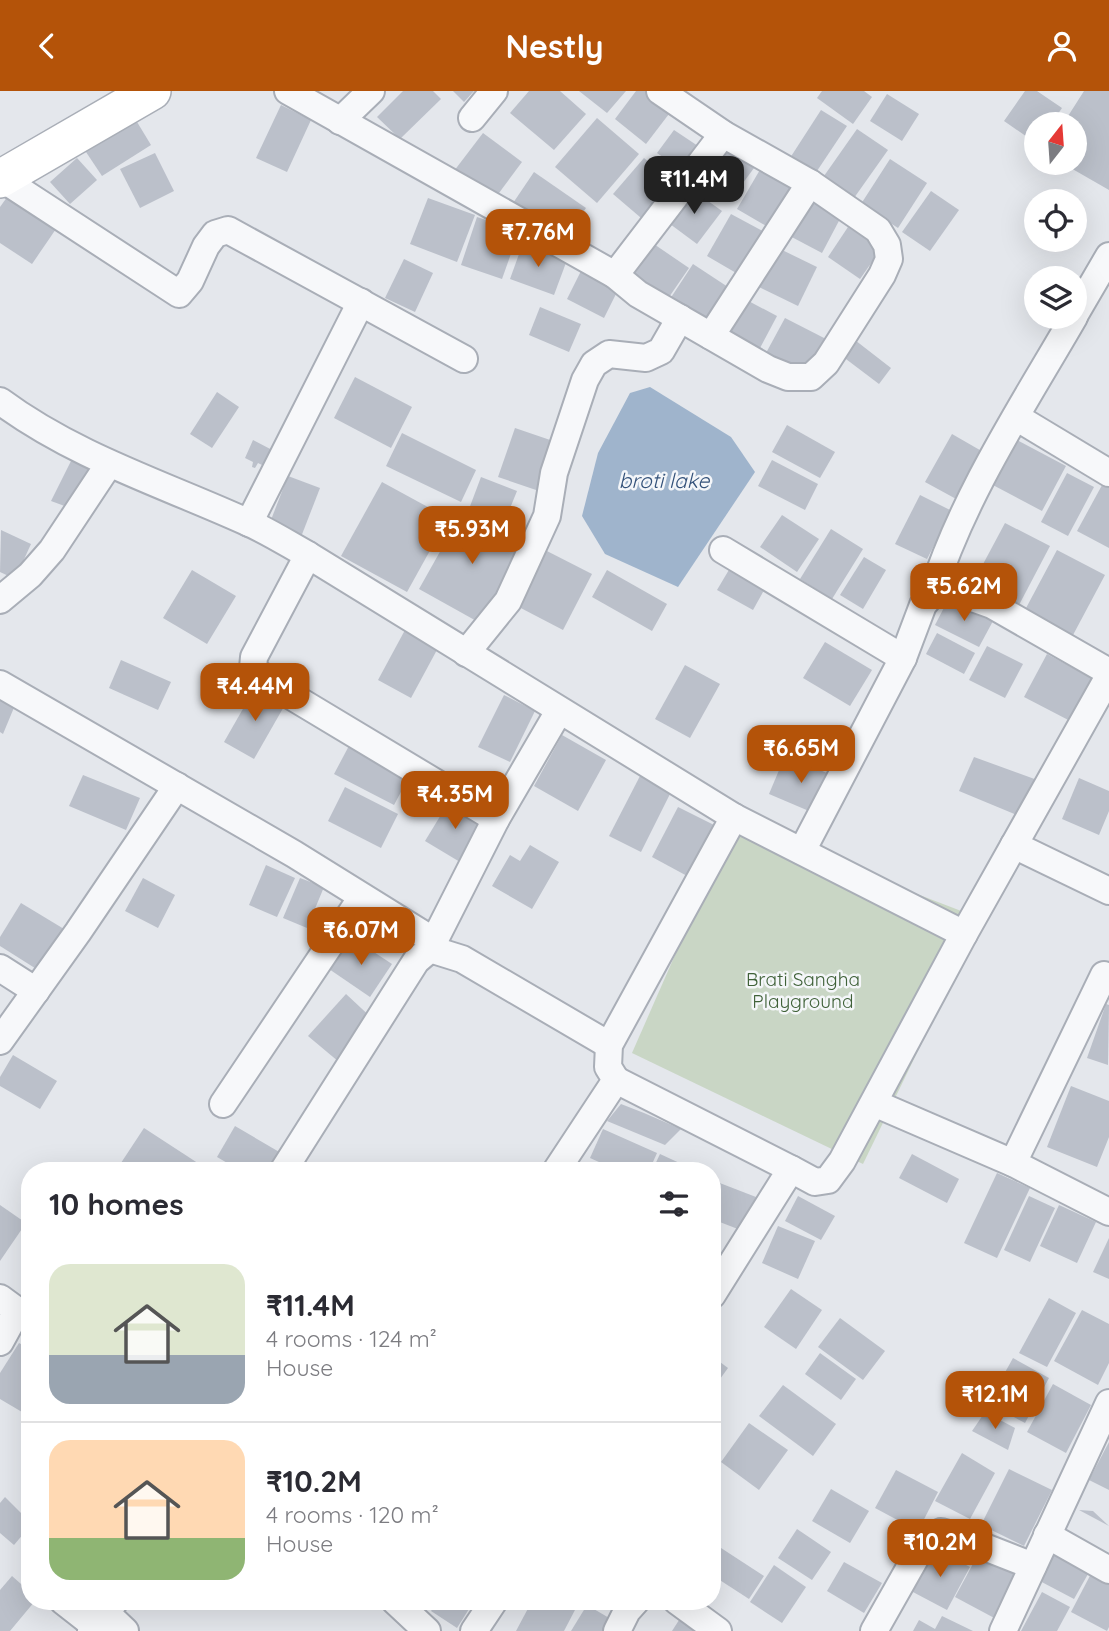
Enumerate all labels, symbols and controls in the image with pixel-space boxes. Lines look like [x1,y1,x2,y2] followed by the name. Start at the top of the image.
[506,26,603,66] text: Nestly
[28,27,66,65] icon: back
[1043,27,1081,65] icon: person
[1024,112,1087,175] north arrow
[1024,112,1087,329] map controls
[637,157,751,216] pin: ₹11.4M
[660,164,728,193] text: ₹11.4M
[1024,189,1087,252] button: locate
[481,209,595,269] pin: ₹7.76M
[502,217,574,246] text: ₹7.76M
[1024,266,1087,329] button: layers
[619,467,710,493] water label: broti lake
[415,507,529,566] pin: ₹5.93M
[434,514,510,543] text: ₹5.93M
[907,563,1021,623] pin: ₹5.62M
[926,571,1002,600] text: ₹5.62M
[198,663,312,723] pin: ₹4.44M
[216,671,294,700] text: ₹4.44M
[744,725,858,785] pin: ₹6.65M
[763,733,839,762] text: ₹6.65M
[398,771,512,831] pin: ₹4.35M
[417,779,493,808] text: ₹4.35M
[304,907,418,967] pin: ₹6.07M
[323,915,399,944] text: ₹6.07M
[746,967,860,1013] park label: Brati Sangha Playground
[49,1185,184,1223] text: 10 homes
[655,1185,693,1223] icon: filters
[266,1286,355,1324] text: ₹11.4M
[105,1292,189,1376] icon: home
[266,1324,437,1353] text: 4 rooms · 124 m²
[266,1353,333,1382] text: House
[938,1371,1052,1431] pin: ₹12.1M
[961,1379,1029,1408] text: ₹12.1M
[266,1462,362,1500] text: ₹10.2M
[105,1468,189,1552] icon: home
[266,1500,439,1529] text: 4 rooms · 120 m²
[883,1519,997,1579] pin: ₹10.2M
[903,1527,977,1556] text: ₹10.2M
[266,1529,333,1558] text: House

